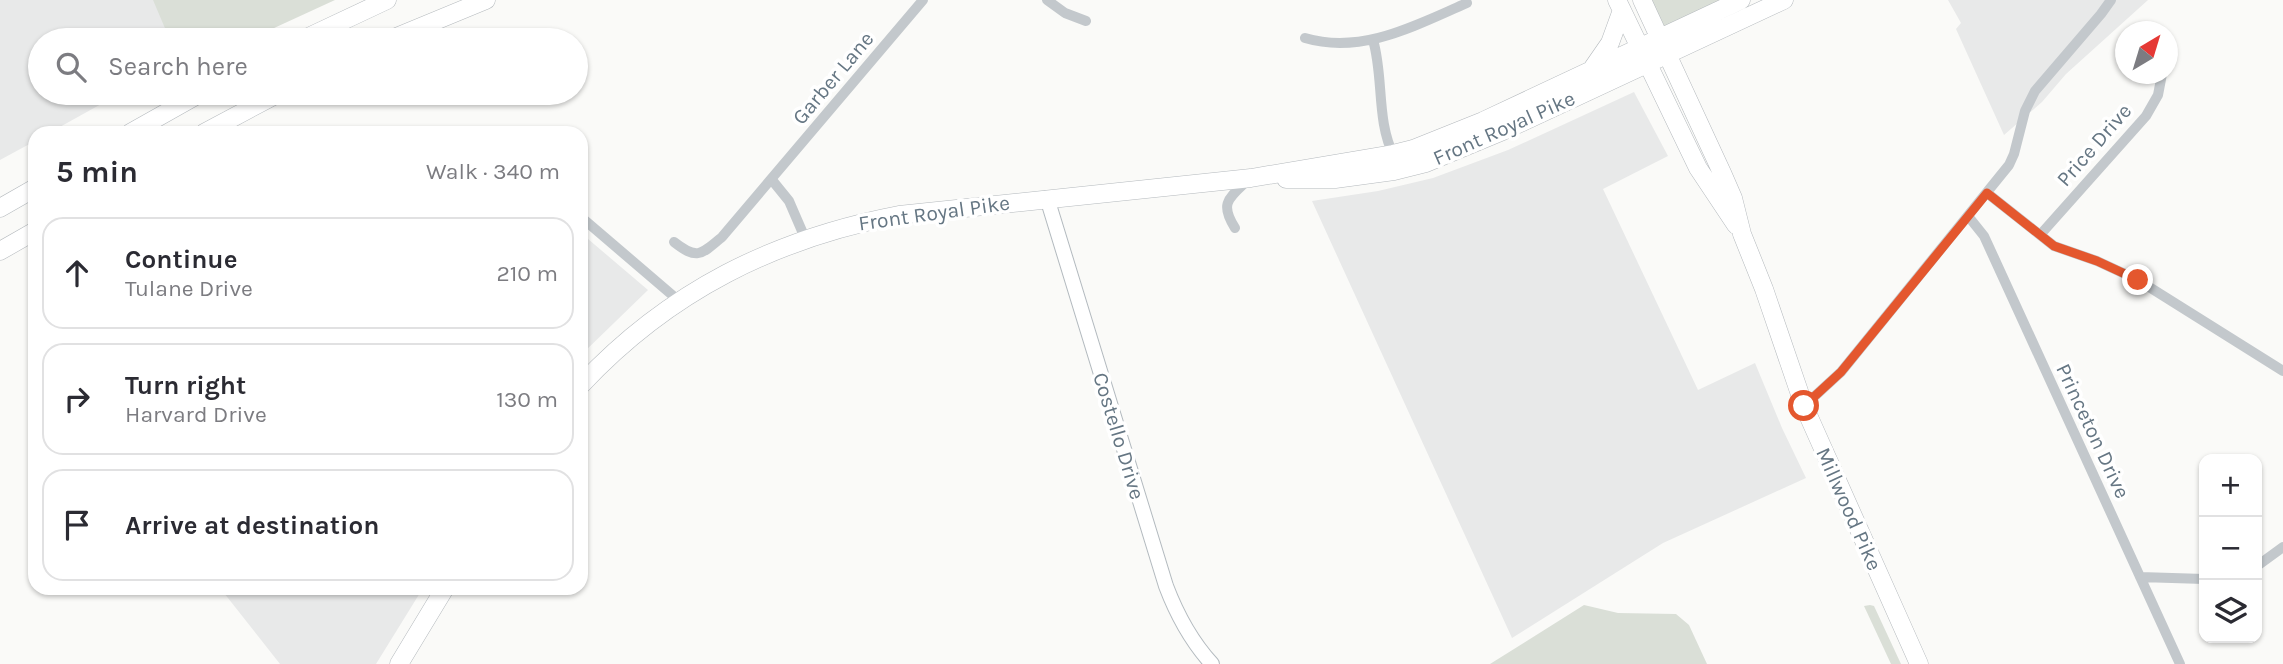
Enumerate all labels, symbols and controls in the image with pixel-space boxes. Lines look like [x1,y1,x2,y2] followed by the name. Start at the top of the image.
[2115,21,2178,84] north arrow
[787,27,879,129] street label: Garber Lane
[28,28,588,105] search box
[52,48,90,86] icon: search
[108,51,248,82] text: Search here
[1429,86,1579,170] street label: Front Royal Pike
[2052,99,2136,191] street label: Price Drive
[56,154,138,190] text: 5 min
[426,158,560,185] text: Walk · 340 m
[857,190,1011,236] street label: Front Royal Pike
[125,244,237,275] text: Continue
[58,254,96,292] icon: ahead
[496,260,558,287] text: 210 m
[2122,264,2153,295] route end
[125,275,253,302] text: Tulane Drive
[2051,360,2135,502] street label: Princeton Drive
[125,370,246,401] text: Turn right
[1088,370,1150,502] street label: Costello Drive
[58,380,96,418] icon: right
[496,386,558,413] text: 130 m
[1788,390,1819,421] route start
[125,401,267,428] text: Harvard Drive
[1811,444,1887,574] street label: Millwood Pike
[2199,454,2262,643] map controls
[2199,454,2262,517] button: +
[58,506,96,544] icon: arrive
[125,510,379,541] text: Arrive at destination
[2199,517,2262,580] button: −
[2199,580,2262,643] button: layers

